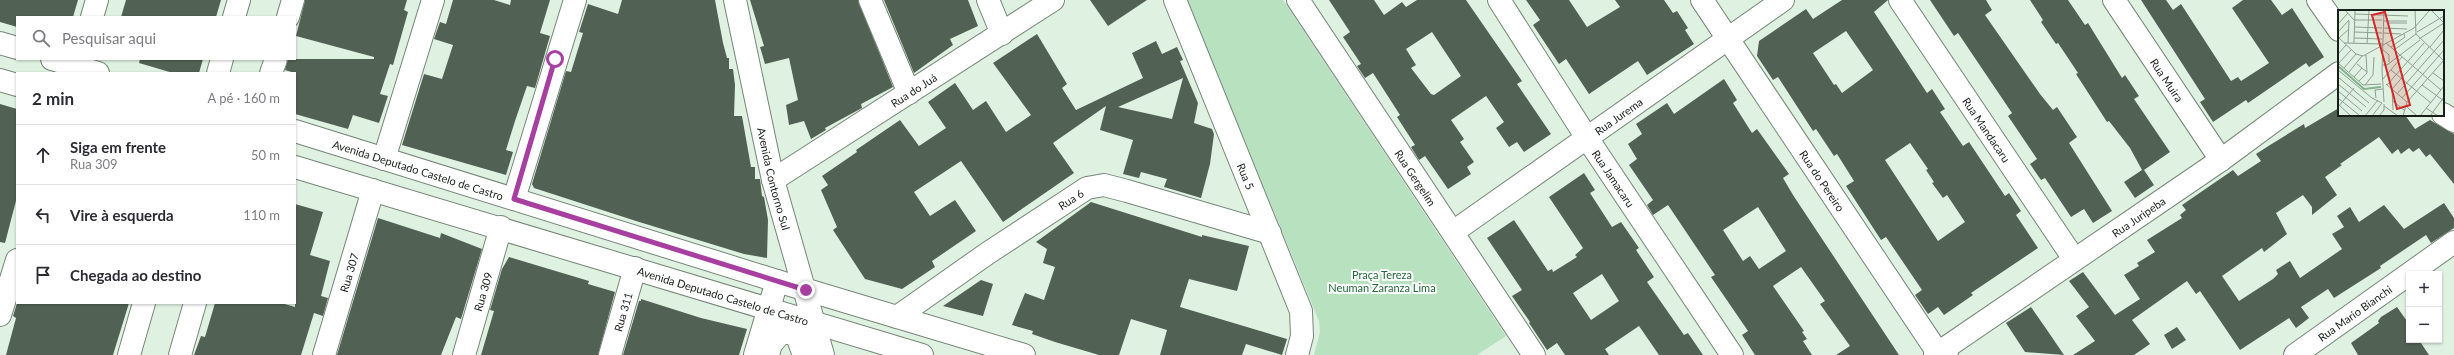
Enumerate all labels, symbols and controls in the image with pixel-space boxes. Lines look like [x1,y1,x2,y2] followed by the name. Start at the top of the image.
[2338,10,2444,116] inset map
[16,16,296,60] search box
[30,27,52,49] icon: search
[62,29,156,47] text: Pesquisar aqui
[546,50,564,68] route start
[2148,56,2187,104] street label: Rua Muira
[888,70,939,109] street label: Rua do Juá
[32,88,74,109] text: 2 min
[207,90,280,106] text: A pé · 160 m
[1592,95,1645,137] street label: Rua Jurema
[1961,95,2013,164] street label: Rua Mandacaru
[756,126,793,231] street label: Avenida Contorno Sul
[331,137,505,202] street label: Avenida Deputado Castelo de Castro
[70,138,166,156] text: Siga em frente
[32,144,54,166] icon: ahead
[251,147,280,163] text: 50 m
[1393,147,1439,208] street label: Rua Gergelim
[1590,147,1638,209] street label: Rua Jamacaru
[1798,147,1848,213] street label: Rua do Pereiro
[70,156,118,172] text: Rua 309
[1235,161,1258,191] street label: Rua 5
[1055,186,1086,212] street label: Rua 6
[2109,194,2167,239] street label: Rua Juripeba
[32,204,54,226] icon: left
[70,206,174,224] text: Vire à esquerda
[243,207,280,223] text: 110 m
[337,251,360,294] street label: Rua 307
[32,264,54,286] icon: arrive
[636,264,810,327] street label: Avenida Deputado Castelo de Castro
[70,266,201,284] text: Chegada ao destino
[1328,268,1436,294] park label: Praça Tereza Neuman Zaranza Lima
[470,270,494,313] street label: Rua 309
[2406,271,2442,343] map controls
[2406,271,2442,307] button: +
[797,281,815,299] route end
[2315,282,2394,343] street label: Rua Mario Bianchi
[611,291,634,333] street label: Rua 311
[2406,307,2442,343] button: −

